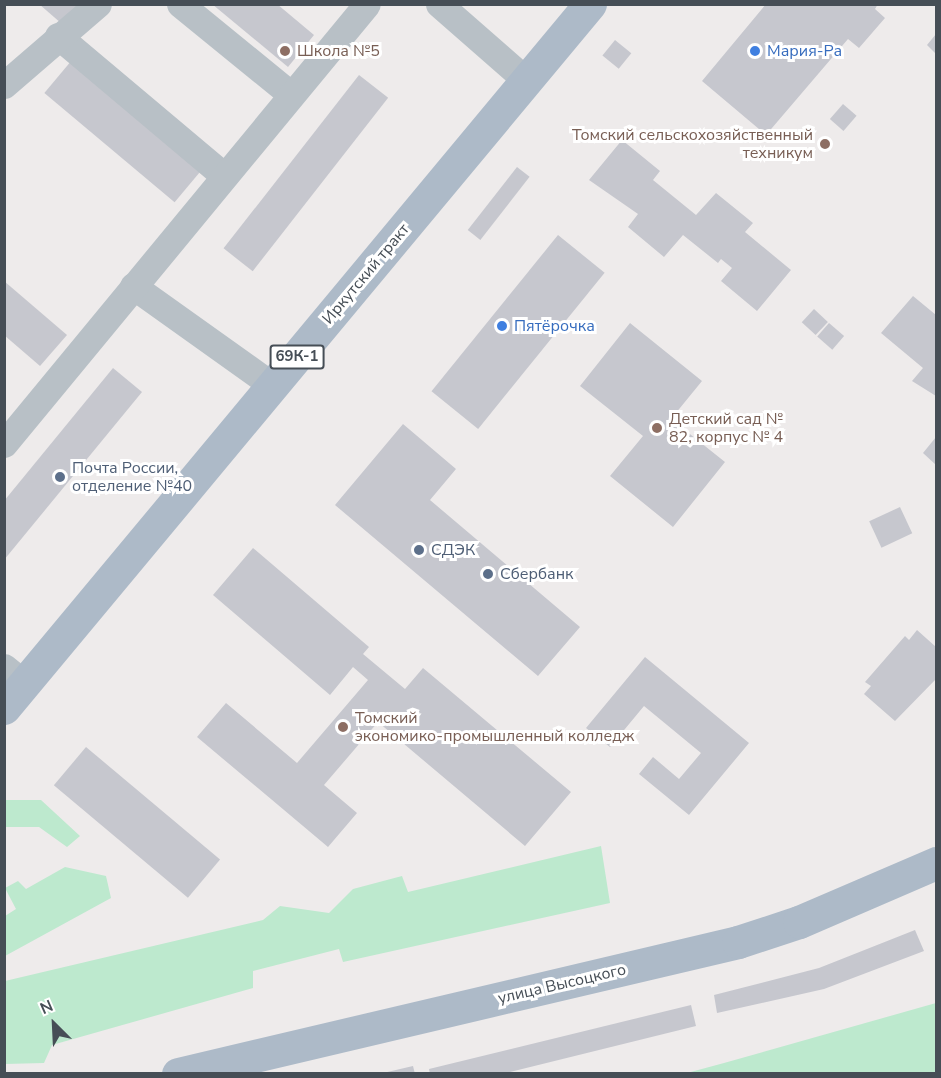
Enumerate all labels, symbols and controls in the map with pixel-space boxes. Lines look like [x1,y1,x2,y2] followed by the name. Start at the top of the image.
[297,41,380,61] place label: Школа №5
[767,41,842,61] place label: Мария-Ра
[278,44,292,58] marker: Школа №5
[748,44,762,58] marker: Мария-Ра
[572,125,813,163] place label: Томский сельскохозяйственный техникум
[818,137,832,151] marker: Томский сельскохозяйственный техникум
[319,220,413,328] street label: Иркутский тракт
[514,316,595,336] place label: Пятёрочка
[495,319,509,333] marker: Пятёрочка
[268,345,326,369] road number: 69К-1
[669,409,783,447] place label: Детский сад № 82, корпус № 4
[650,421,664,435] marker: Детский сад № 82, корпус № 4
[72,458,192,496] place label: Почта России, отделение №40
[53,470,67,484] marker: Почта России, отделение №40
[431,540,475,560] place label: СДЭК
[412,543,426,557] marker: СДЭК
[500,564,573,584] place label: Сбербанк
[481,567,495,581] marker: Сбербанк
[355,708,634,746] place label: Томский экономико-промышленный колледж
[336,720,350,734] marker: Томский экономико-промышленный колледж
[496,960,628,1008] street label: улица Высоцкого
[24,994,84,1054] north arrow
[37,995,57,1020] text: N

